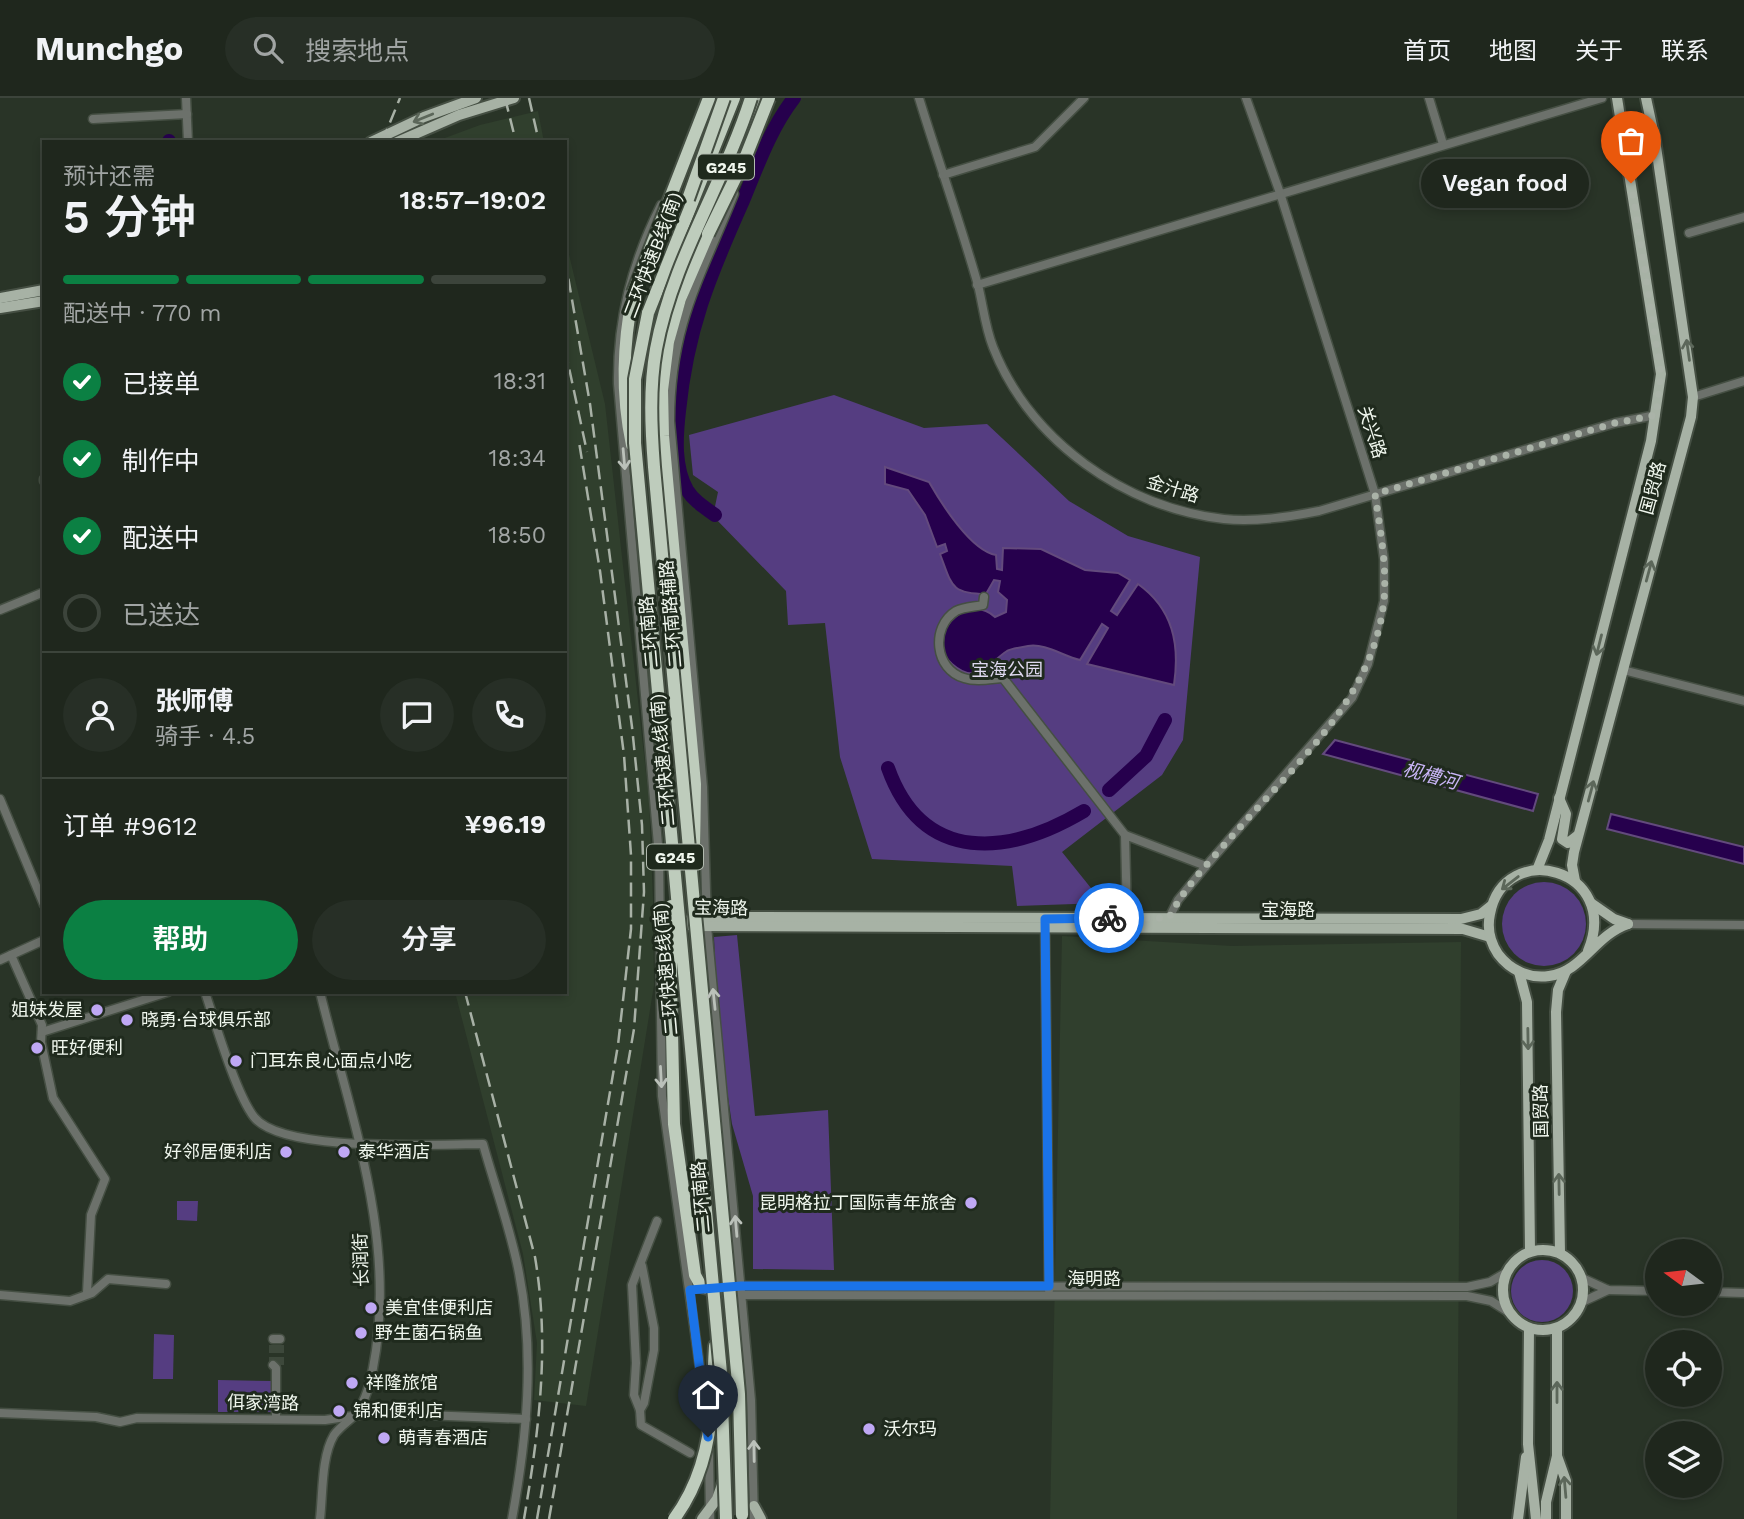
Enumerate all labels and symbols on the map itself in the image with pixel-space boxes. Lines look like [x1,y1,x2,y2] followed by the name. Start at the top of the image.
[1601,111,1661,183] pin
[412,112,434,125] one-way arrow
[698,155,754,180] road number: G245
[1421,158,1589,208] callout: Vegan food
[619,189,686,320] street label: 二环快速B线(南)
[1681,339,1694,362] one-way arrow
[1354,403,1391,461] street label: 关兴路
[618,447,631,470] one-way arrow
[1635,459,1670,517] street label: 国贸路
[1144,471,1202,506] street label: 金汁路
[655,559,686,669] street label: 二环南路辅路
[1643,560,1656,583] one-way arrow
[635,595,662,669] street label: 二环南路
[1592,633,1605,656] one-way arrow
[971,659,1043,680] park label: 宝海公园
[646,693,679,827] street label: 二环快速A线(南)
[1400,757,1465,795] water label: 枧槽河
[1585,780,1598,802] one-way arrow
[647,844,703,870] road number: G245
[1501,875,1519,890] one-way arrow
[1074,883,1144,953] courier
[694,897,748,918] street label: 宝海路
[1261,899,1315,920] street label: 宝海路
[649,902,682,1036] street label: 二环快速B线(南)
[707,989,720,1011] one-way arrow
[11,999,83,1020] place label: 姐妹发屋
[89,1002,105,1018] marker: 姐妹发屋
[141,1009,271,1030] place label: 晓勇·台球俱乐部
[119,1012,135,1028] marker: 晓勇·台球俱乐部
[1521,1027,1535,1050] one-way arrow
[51,1037,123,1058] place label: 旺好便利
[29,1040,45,1056] marker: 旺好便利
[250,1050,412,1071] place label: 门耳东良心面点小吃
[228,1053,244,1069] marker: 门耳东良心面点小吃
[654,1065,667,1088] one-way arrow
[1530,1084,1551,1138] street label: 国贸路
[164,1141,272,1162] place label: 好邻居便利店
[358,1141,430,1162] place label: 泰华酒店
[278,1144,294,1160] marker: 好邻居便利店
[336,1144,352,1160] marker: 泰华酒店
[687,1160,714,1234] street label: 二环南路
[1552,1173,1566,1196] one-way arrow
[759,1192,957,1213] place label: 昆明格拉丁国际青年旅舍
[963,1195,979,1211] marker: 昆明格拉丁国际青年旅舍
[729,1215,742,1238] one-way arrow
[349,1233,372,1287] street label: 长润街
[1645,1239,1722,1316] north arrow
[1067,1268,1121,1289] street label: 海明路
[385,1297,493,1318] place label: 美宜佳便利店
[363,1300,379,1316] marker: 美宜佳便利店
[375,1322,483,1343] place label: 野生菌石锅鱼
[353,1325,369,1341] marker: 野生菌石锅鱼
[678,1365,738,1437] pin
[366,1372,438,1393] place label: 祥隆旅馆
[344,1375,360,1391] marker: 祥隆旅馆
[1550,1381,1564,1404] one-way arrow
[227,1391,299,1414] street label: 佴家湾路
[353,1400,443,1421] place label: 锦和便利店
[331,1403,347,1419] marker: 锦和便利店
[883,1418,937,1439] place label: 沃尔玛
[861,1421,877,1437] marker: 沃尔玛
[398,1427,488,1448] place label: 萌青春酒店
[376,1430,392,1446] marker: 萌青春酒店
[747,1440,760,1463] one-way arrow
[1558,1476,1571,1499] one-way arrow

